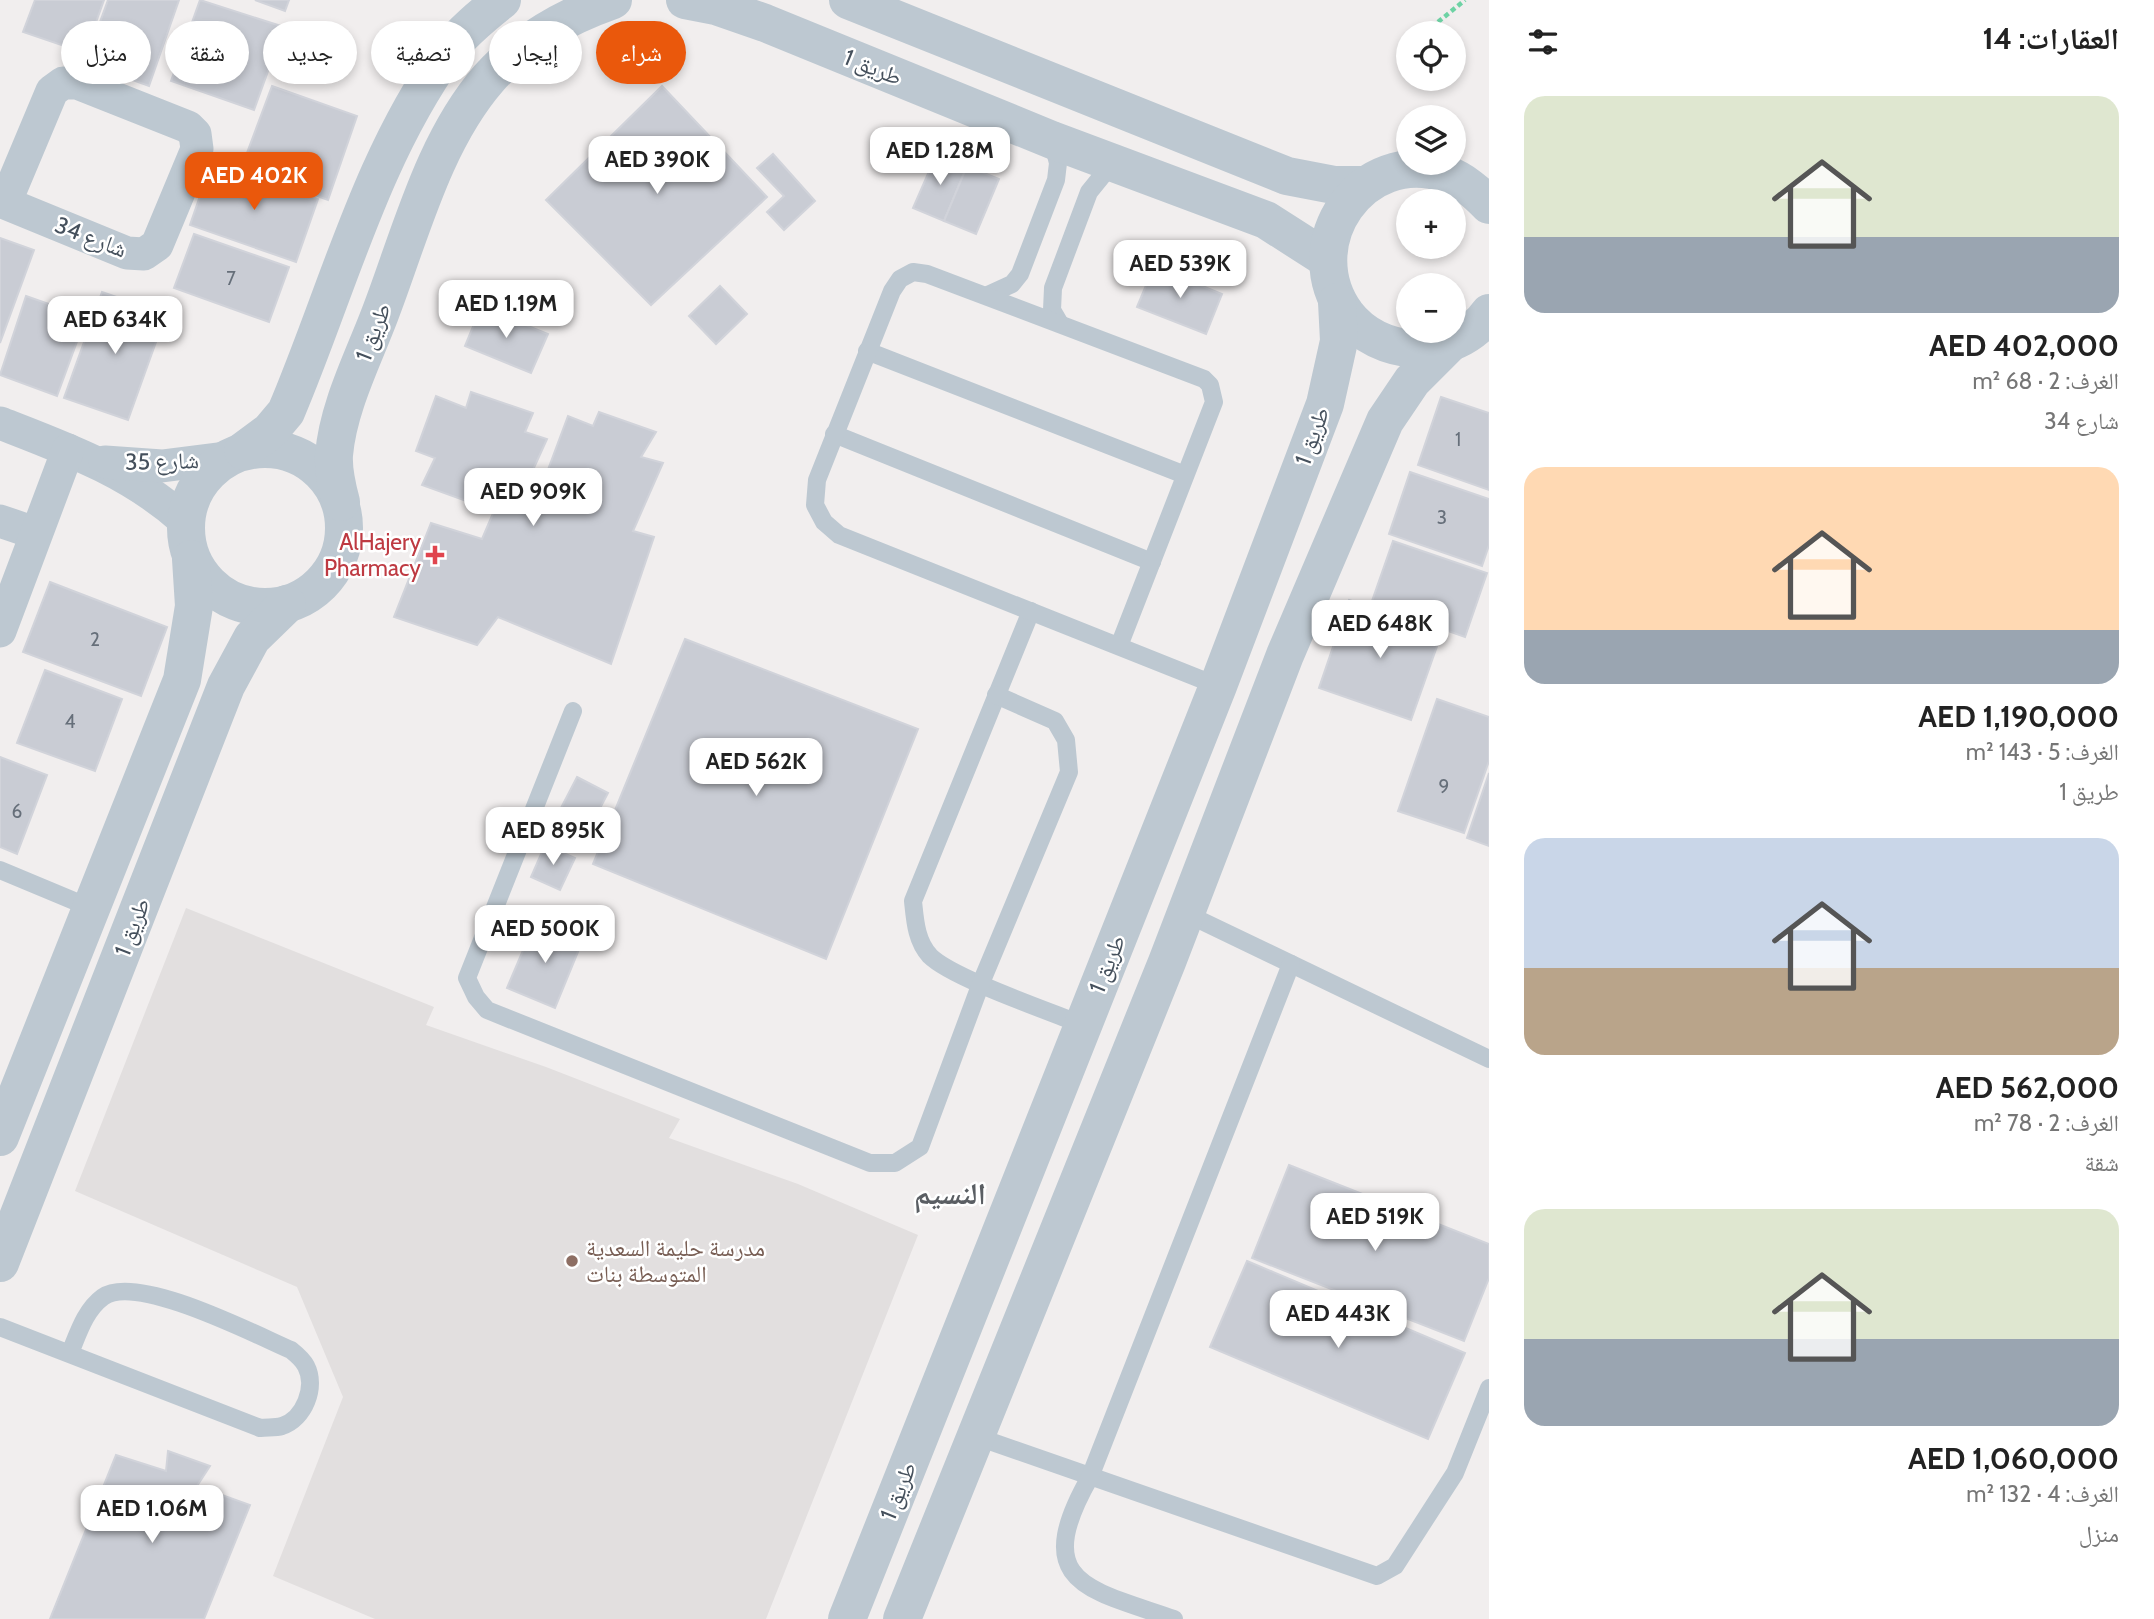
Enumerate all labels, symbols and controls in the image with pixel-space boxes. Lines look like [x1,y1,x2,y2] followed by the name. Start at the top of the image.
[1982,20,2119,57] text: العقارات: 14
[61,21,151,84] chip: منزل
[165,21,249,84] chip: شقة
[263,21,357,84] chip: جديد
[371,21,475,84] chip: تصفية
[489,21,582,84] chip: إيجار
[596,21,686,84] chip: شراء
[1396,21,1466,343] map controls
[1396,21,1466,91] button: locate
[1524,23,1562,61] icon: filters
[840,43,906,91] street label: طريق 1
[1396,105,1466,175] button: layers
[860,128,1020,187] pin: AED 1.28M
[585,136,729,196] pin: AED 390K
[886,136,994,164] text: AED 1.28M
[1759,141,1885,267] icon: home
[604,145,710,173] text: AED 390K
[182,152,326,212] pin: AED 402K
[201,161,307,189] text: AED 402K
[1396,189,1466,259] button: +
[51,211,131,264] street label: شارع 34
[1108,240,1252,300] pin: AED 539K
[1129,249,1231,277] text: AED 539K
[226,267,236,290] house number: 7
[1396,273,1466,343] button: −
[426,280,586,340] pin: AED 1.19M
[455,289,557,317] text: AED 1.19M
[43,296,187,356] pin: AED 634K
[349,299,397,365] street label: طريق 1
[63,305,167,333] text: AED 634K
[1929,327,2119,364] text: AED 402,000
[1972,367,2119,395] text: الغرف: 2 · 68 m²
[1289,403,1335,469] street label: طريق 1
[2044,407,2119,435] text: شارع 34
[1455,428,1461,451] house number: 1
[125,446,199,477] street label: شارع 35
[461,468,605,528] pin: AED 909K
[480,477,586,505] text: AED 909K
[1437,506,1447,529] house number: 3
[1759,512,1885,638] icon: home
[324,528,421,582] place label: AlHajery Pharmacy
[427,547,443,563] marker: AlHajery Pharmacy
[1308,600,1452,660] pin: AED 648K
[1328,609,1432,637] text: AED 648K
[90,628,100,651] house number: 2
[1918,698,2119,735] text: AED 1,190,000
[65,710,76,733] house number: 4
[684,738,828,798] pin: AED 562K
[1966,738,2119,766] text: الغرف: 5 · 143 m²
[705,747,807,775] text: AED 562K
[1439,775,1449,798] house number: 9
[2059,778,2119,806] text: طريق 1
[12,800,22,823] house number: 6
[481,808,625,867] pin: AED 895K
[502,816,604,844] text: AED 895K
[1759,883,1885,1009] icon: home
[108,894,156,960] street label: طريق 1
[473,906,617,965] pin: AED 500K
[491,914,599,942] text: AED 500K
[1083,931,1131,997] street label: طريق 1
[1936,1069,2119,1106] text: AED 562,000
[1974,1109,2119,1137] text: الغرف: 2 · 78 m²
[2085,1149,2119,1177] text: شقة
[914,1175,986,1214] district label: النسيم
[1303,1194,1447,1253] pin: AED 519K
[1326,1202,1424,1230] text: AED 519K
[586,1234,765,1288] place label: مدرسة حليمة السعدية المتوسطة بنات
[564,1253,580,1269] marker: مدرسة حليمة السعدية المتوسطة بنات
[1759,1254,1885,1380] icon: home
[1266,1290,1410,1350] pin: AED 443K
[1286,1299,1390,1327] text: AED 443K
[1908,1440,2119,1477] text: AED 1,060,000
[874,1458,922,1524] street label: طريق 1
[1966,1480,2119,1508] text: الغرف: 4 · 132 m²
[72,1486,232,1545] pin: AED 1.06M
[97,1494,207,1522] text: AED 1.06M
[2079,1520,2119,1548] text: منزل

